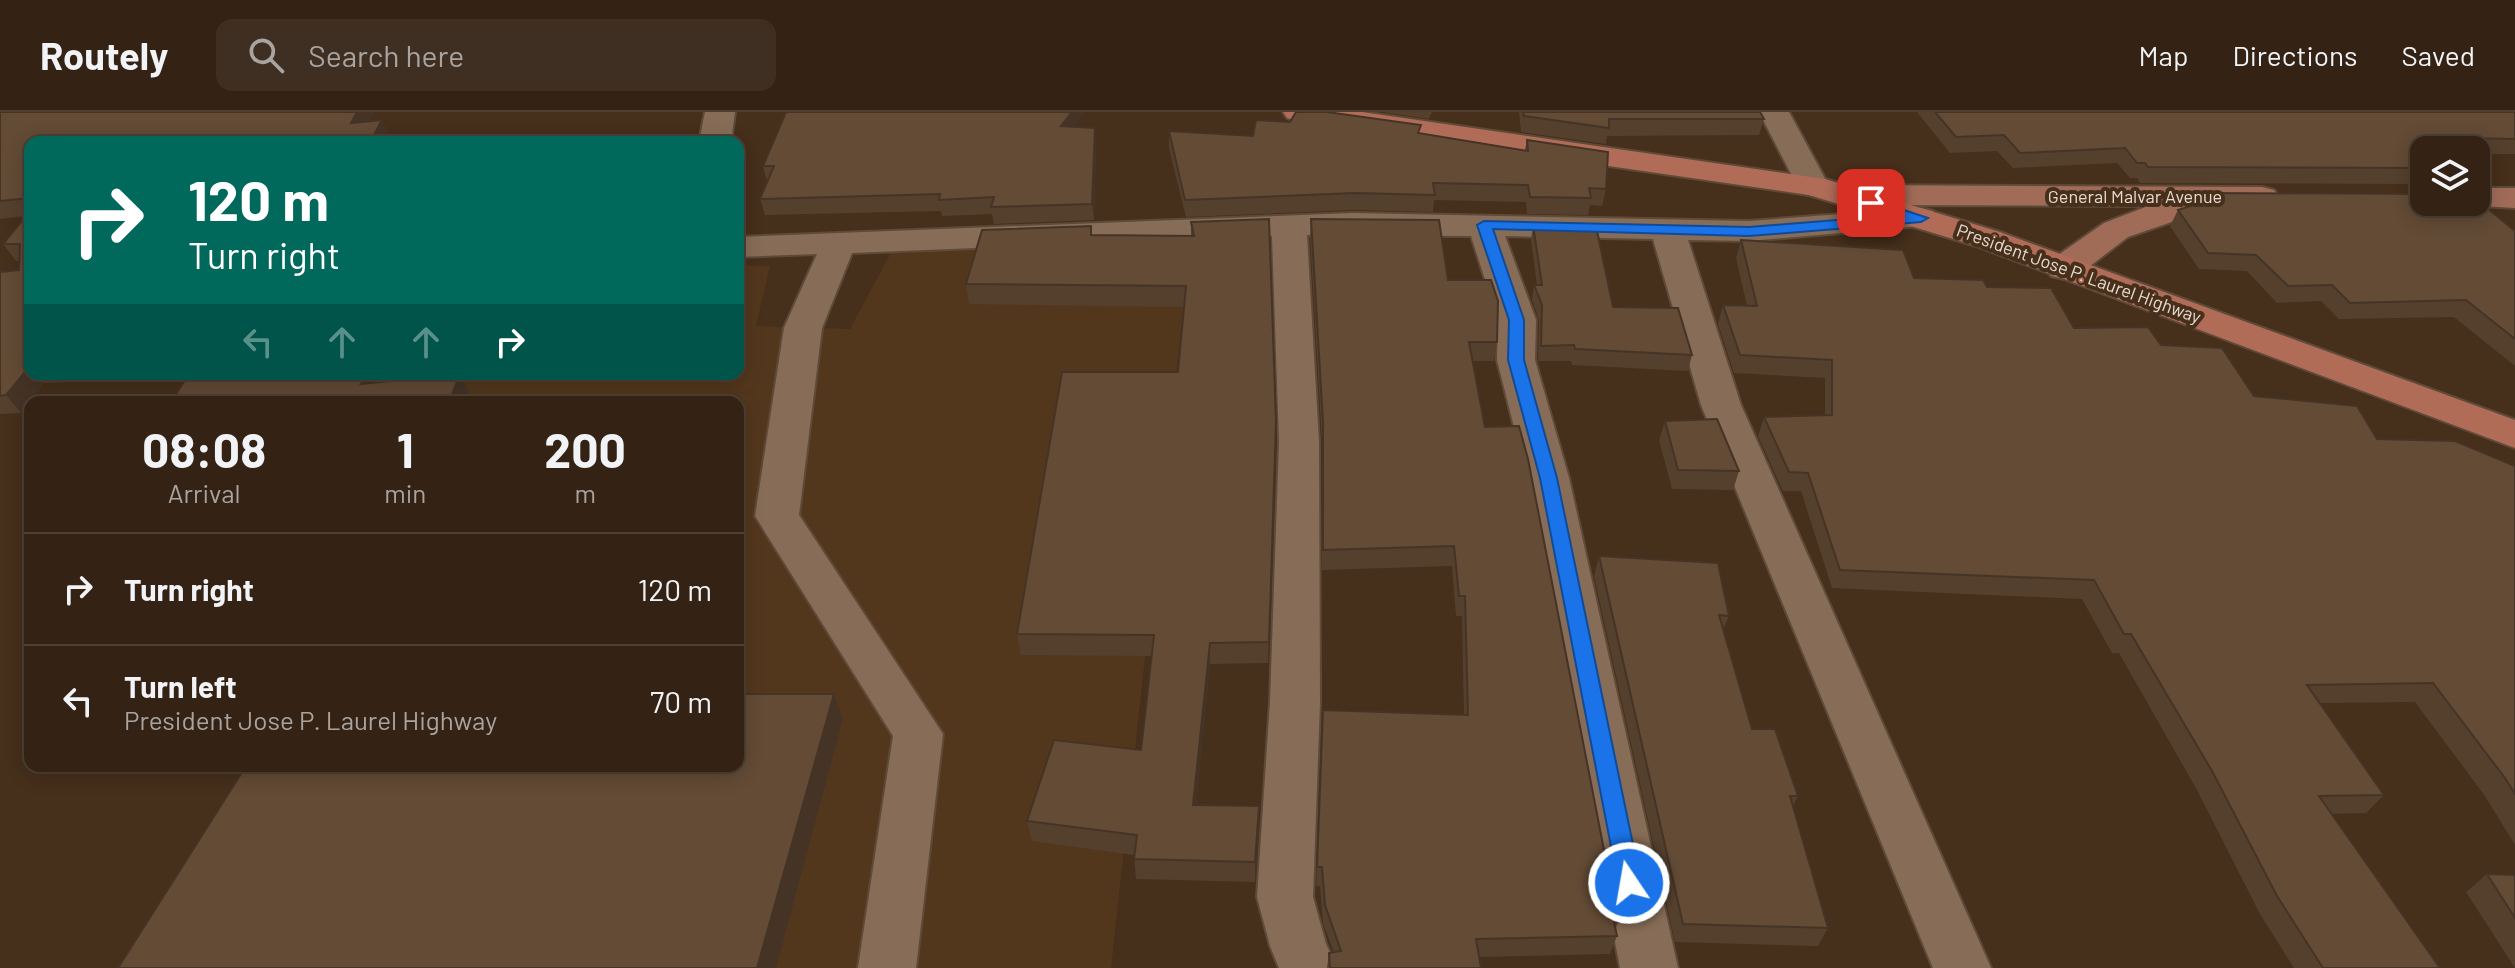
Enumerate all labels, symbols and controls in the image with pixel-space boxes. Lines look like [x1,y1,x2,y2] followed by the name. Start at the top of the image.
[216,19,776,91] search box
[40,32,168,78] text: Routely
[244,33,288,77] icon: search
[308,37,464,73] text: Search here
[2139,38,2188,72] text: Map
[2232,38,2358,72] text: Directions
[2402,38,2475,72] text: Saved
[2410,136,2490,216] map controls
[2410,136,2490,216] button: layers
[188,165,329,232] text: 120 m
[56,168,160,272] icon: right
[1837,169,1905,237] pin
[1849,181,1893,225] icon: arrive
[2048,185,2222,207] street label: General Malvar Avenue
[1954,218,2204,328] street label: President Jose P. Laurel Highway
[188,233,340,276] text: Turn right
[236,320,280,364] icon: left
[320,320,364,364] icon: ahead
[404,320,448,364] icon: ahead
[488,320,532,364] icon: right
[142,420,266,478] text: 08:08
[397,420,414,478] text: 1
[544,420,626,478] text: 200
[168,477,240,508] text: Arrival
[384,477,426,508] text: min
[574,477,596,508] text: m
[56,567,100,611] icon: right
[124,571,254,607] text: Turn right
[638,571,712,607] text: 120 m
[124,668,237,704] text: Turn left
[56,679,100,723] icon: left
[650,683,712,719] text: 70 m
[124,704,497,735] text: President Jose P. Laurel Highway
[1587,841,1671,925] position arrow

